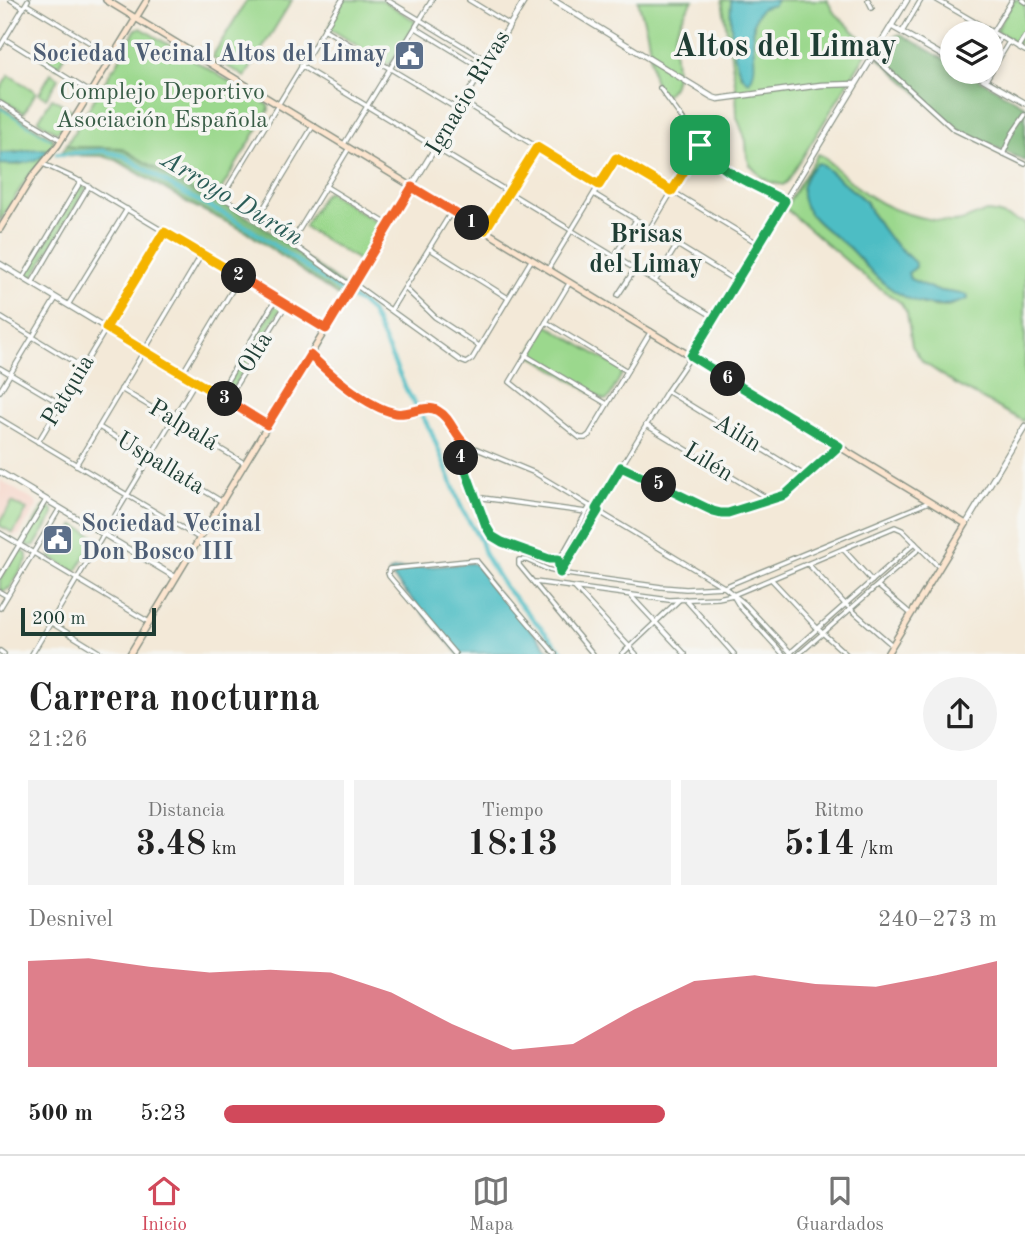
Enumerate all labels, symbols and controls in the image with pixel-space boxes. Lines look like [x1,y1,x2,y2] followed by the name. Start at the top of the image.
[940,21,1003,84] map controls
[940,21,1003,84] button: layers
[422,27,516,159] street label: Ignacio Rivas
[673,32,897,64] district label: Altos del Limay
[393,38,427,72] public building icon: Sociedad Vecinal Altos del Limay
[32,43,387,67] place label: Sociedad Vecinal Altos del Limay
[56,81,268,133] park label: Complejo Deportivo Asociación Española
[670,115,730,175] pin
[681,126,719,164] icon: arrive
[155,146,307,251] water label: Arroyo Durán
[454,206,490,241] pin: 1
[466,213,477,232] text: 1
[589,222,703,278] district label: Brisas del Limay
[222,258,256,294] pin: 2
[233,266,244,285] text: 2
[234,328,278,378] street label: Olta
[38,351,100,431] street label: Patquia
[710,362,746,396] pin: 6
[722,369,733,388] text: 6
[208,382,243,416] pin: 3
[219,389,230,408] text: 3
[144,396,222,456] street label: Palpalá
[709,411,765,457] street label: Ailín
[112,428,209,500] street label: Uspallata
[679,439,737,487] street label: Lilén
[444,440,478,476] pin: 4
[455,448,466,467] text: 4
[642,468,676,503] pin: 5
[653,475,664,494] text: 5
[81,513,261,565] place label: Sociedad Vecinal Don Bosco III
[41,522,75,556] public building icon: Sociedad Vecinal Don Bosco III
[21,604,156,636] scale bar
[32,610,85,629] text: 200 m
[923,677,997,751] button: share
[28,681,319,719] text: Carrera nocturna
[28,728,88,751] text: 21:26
[148,802,225,821] text: Distancia
[482,802,543,821] text: Tiempo
[814,802,864,821] text: Ritmo
[136,827,206,862] text: 3.48
[467,827,558,862] text: 18:13
[784,827,855,862] text: 5:14
[206,840,237,859] text: km
[855,840,894,859] text: /km
[28,908,113,931] text: Desnivel
[878,908,997,931] text: 240–273 m
[28,1102,93,1125] text: 500 m
[140,1102,186,1125] text: 5:23
[141,1172,187,1237] tab: Inicio
[469,1172,514,1237] tab: Mapa
[796,1172,884,1237] tab: Guardados

